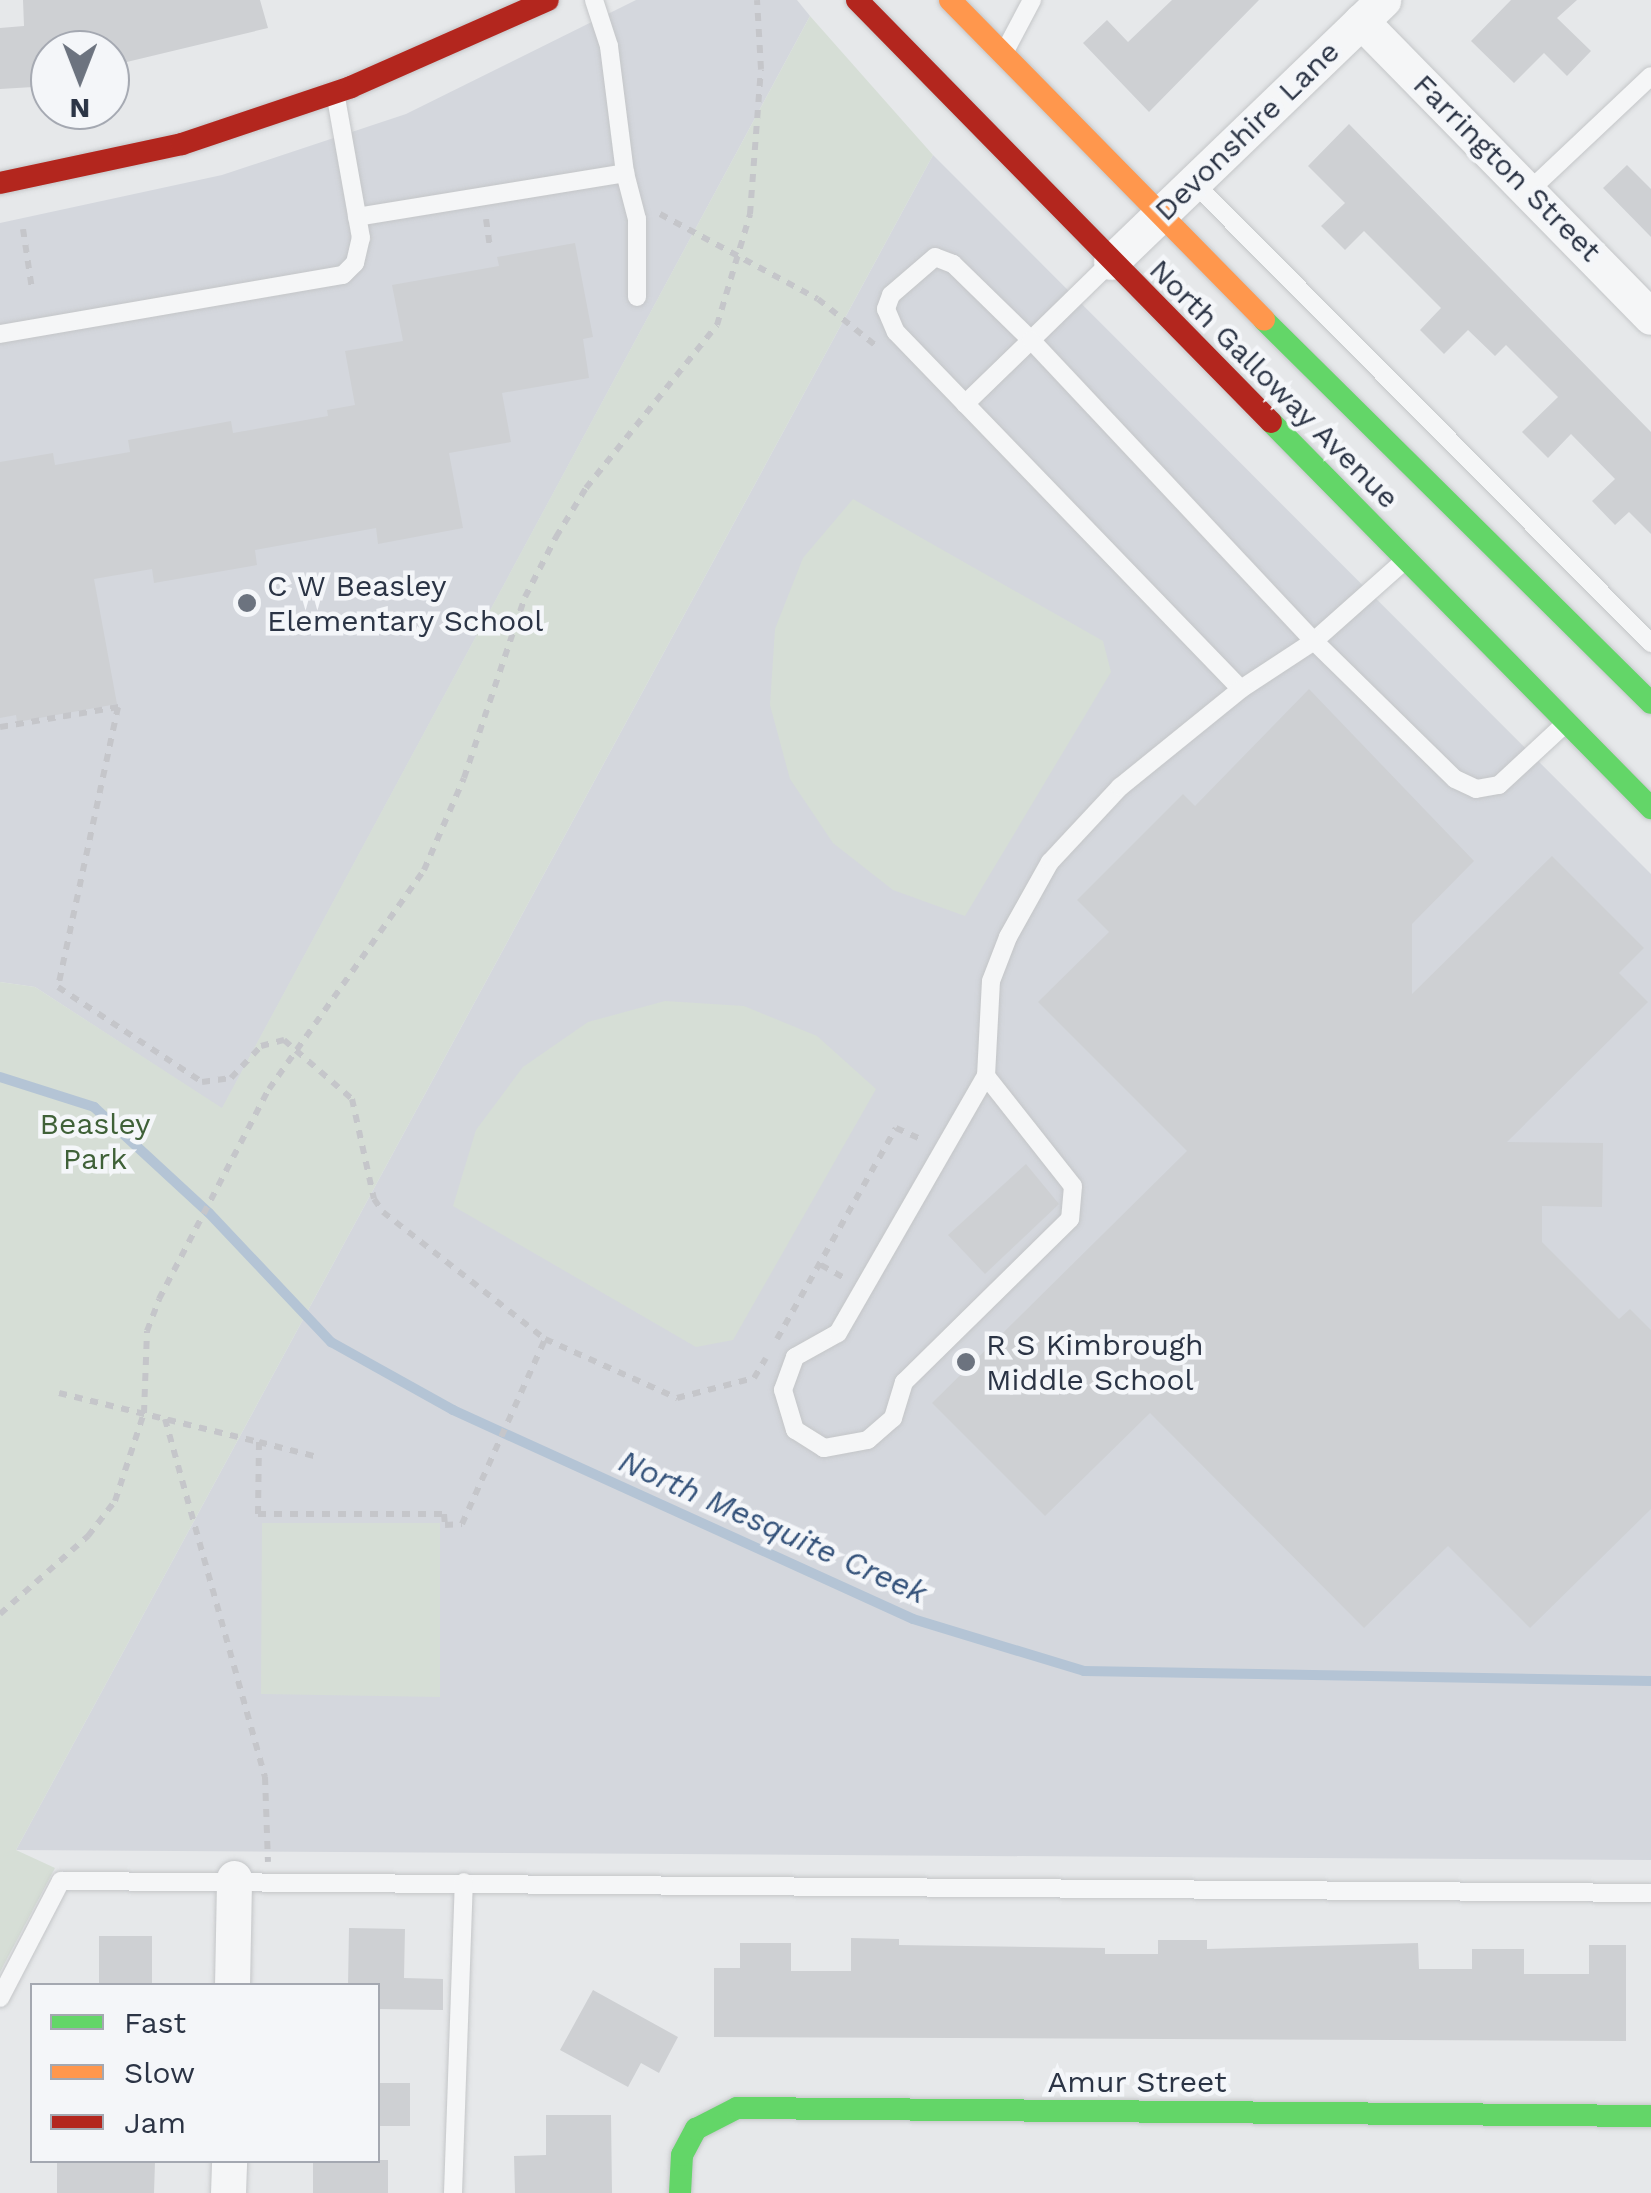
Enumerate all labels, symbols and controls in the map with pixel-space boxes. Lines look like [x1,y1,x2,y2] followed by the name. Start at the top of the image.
[30,30,130,130] north arrow
[1147,34,1347,228] street label: Devonshire Lane
[1406,67,1608,269] street label: Farrington Street
[70,92,90,125] text: N
[1141,251,1407,517] street label: North Galloway Avenue
[267,568,544,638] place label: C W Beasley Elementary School
[236,592,258,614] marker: C W Beasley Elementary School
[40,1106,150,1176] park label: Beasley Park
[986,1327,1203,1398] place label: R S Kimbrough Middle School
[955,1351,977,1373] marker: R S Kimbrough Middle School
[613,1442,933,1612] water label: North Mesquite Creek
[30,1983,380,2163] legend
[124,2005,186,2040] text: Fast
[124,2055,195,2090] text: Slow
[1047,2064,1227,2100] street label: Amur Street
[124,2105,186,2140] text: Jam

